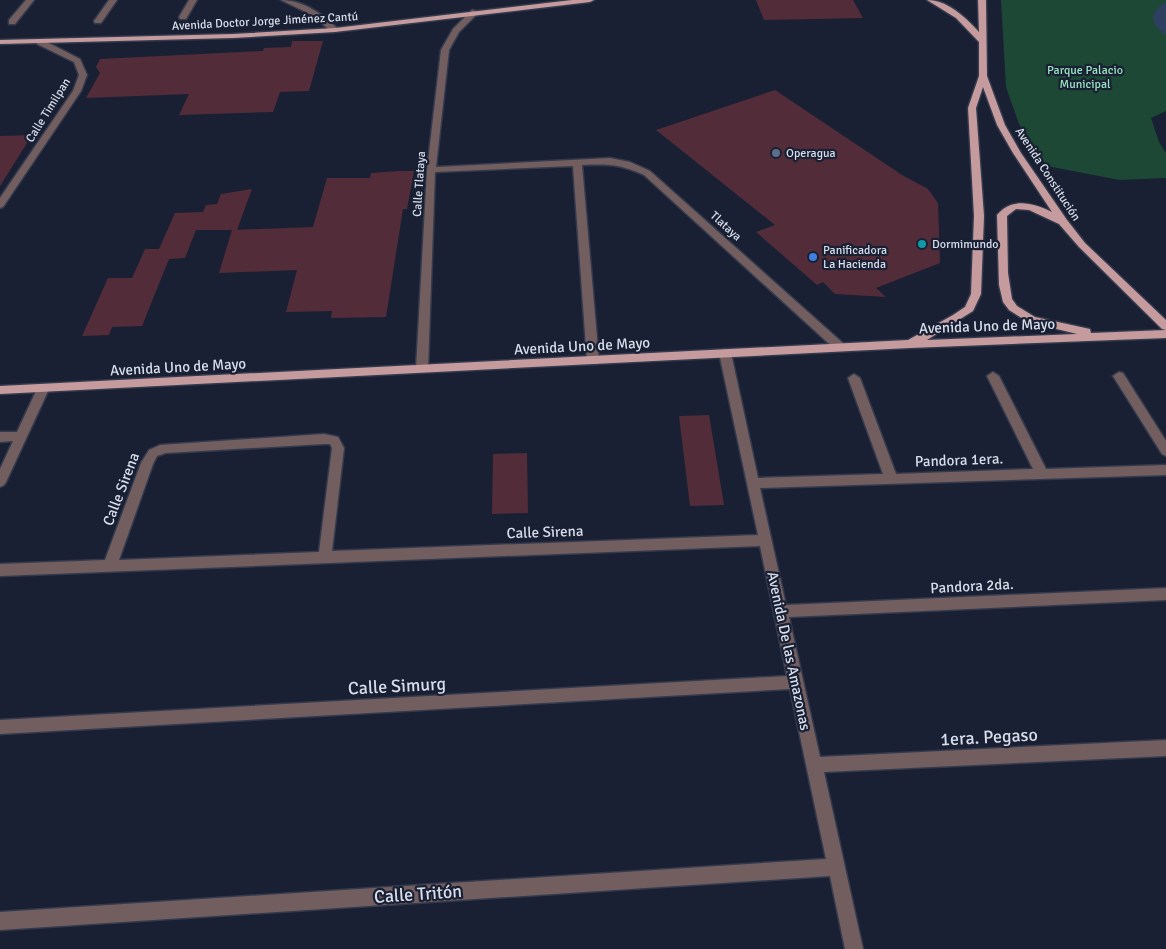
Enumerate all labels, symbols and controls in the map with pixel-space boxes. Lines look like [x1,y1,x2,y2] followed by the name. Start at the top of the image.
[171,9,359,34] street label: Avenida Doctor Jorge Jiménez Cantú
[1047,63,1123,92] park label: Parque Palacio Municipal
[23,75,74,145] street label: Calle Timilpan
[1012,125,1083,224] street label: Avenida Constitución
[786,146,836,161] place label: Operagua
[770,147,782,159] marker: Operagua
[410,151,429,217] street label: Calle Tlataya
[707,208,744,244] street label: Tlataya
[932,237,999,252] place label: Dormimundo
[916,238,928,250] marker: Dormimundo
[823,243,887,272] place label: Panificadora La Hacienda
[807,251,819,263] marker: Panificadora La Hacienda
[919,315,1056,337] street label: Avenida Uno de Mayo
[513,333,651,359] street label: Avenida Uno de Mayo
[109,354,247,380] street label: Avenida Uno de Mayo
[914,449,1004,471] street label: Pandora 1era.
[99,450,143,528] street label: Calle Sirena
[506,522,584,542] street label: Calle Sirena
[763,570,815,733] street label: Avenida De las Amazonas
[930,575,1014,597] street label: Pandora 2da.
[347,672,447,700] street label: Calle Simurg
[940,723,1038,751] street label: 1era. Pegaso
[373,880,463,908] street label: Calle Tritón

